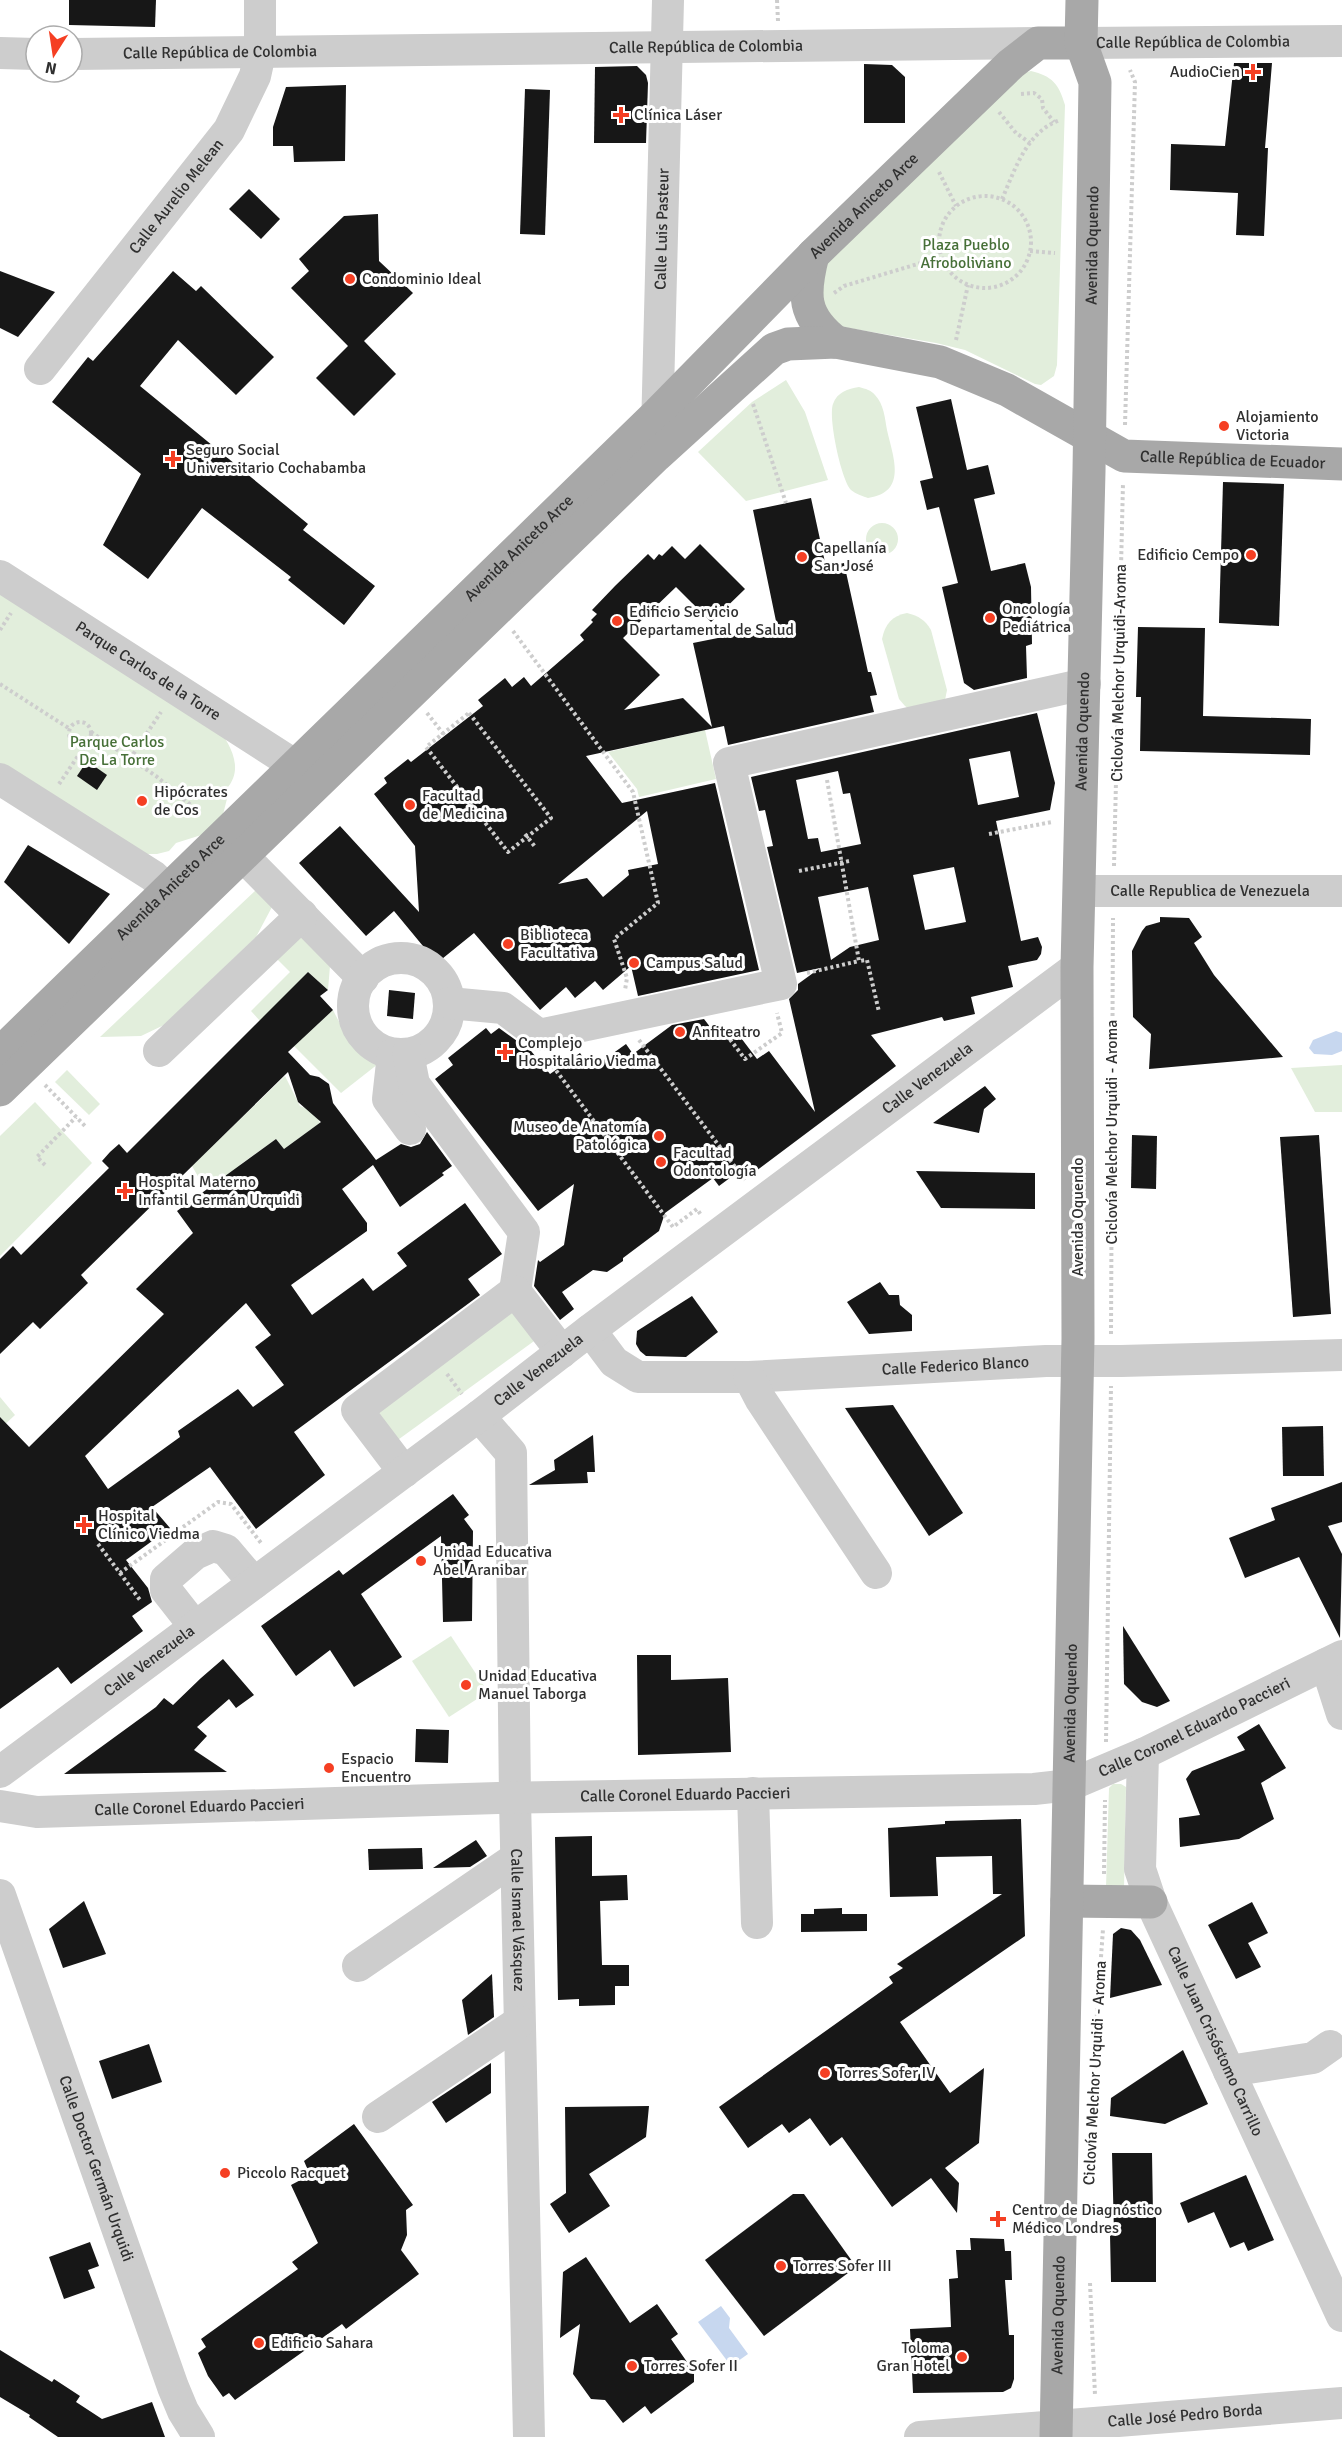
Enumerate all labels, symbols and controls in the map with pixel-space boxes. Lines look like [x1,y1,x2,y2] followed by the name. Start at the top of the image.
[24,24,84,84] north arrow
[1096,31,1290,53] street label: Calle República de Colombia
[609,36,803,58] street label: Calle República de Colombia
[123,41,317,63] street label: Calle República de Colombia
[44,57,59,79] text: N
[1170,62,1240,82] place label: AudioCien
[1244,63,1262,81] marker: AudioCien
[634,105,722,125] place label: Clínica Láser
[612,106,630,124] marker: Clínica Láser
[125,135,228,258] street label: Calle Aurelio Melean
[805,149,923,263] street label: Avenida Aniceto Arce
[651,168,674,290] street label: Calle Luis Pasteur
[1082,186,1103,305] street label: Avenida Oquendo
[920,235,1012,273] park label: Plaza Pueblo Afroboliviano
[362,269,482,289] place label: Condominio Ideal
[343,272,357,286] marker: Condominio Ideal
[1236,407,1319,445] place label: Alojamiento Victoria
[1217,419,1231,433] marker: Alojamiento Victoria
[186,440,366,478] place label: Seguro Social Universitario Cochabamba
[1139,447,1326,473] street label: Calle República de Ecuador
[164,450,182,468] marker: Seguro Social Universitario Cochabamba
[460,491,578,606] street label: Avenida Aniceto Arce
[814,538,887,576] place label: Capellanía San José
[1137,545,1239,565] place label: Edificio Cempo
[1244,548,1258,562] marker: Edificio Cempo
[795,550,809,564] marker: Capellanía San José
[1107,564,1131,782] street label: Ciclovía Melchor Urquidi-Aroma
[1002,599,1071,637] place label: Oncología Pediátrica
[629,602,794,640] place label: Edificio Servicio Departamental de Salud
[983,611,997,625] marker: Oncología Pediátrica
[610,614,624,628] marker: Edificio Servicio Departamental de Salud
[72,617,225,725] street label: Parque Carlos de la Torre
[1071,672,1094,791] street label: Avenida Oquendo
[70,732,164,770] park label: Parque Carlos De La Torre
[154,782,228,820] place label: Hipócrates de Cos
[422,786,505,824] place label: Facultad de Medicina
[135,794,149,808] marker: Hipócrates de Cos
[403,798,417,812] marker: Facultad de Medicina
[112,830,229,945] street label: Avenida Aniceto Arce
[1110,881,1310,901] street label: Calle Republica de Venezuela
[520,925,595,963] place label: Biblioteca Facultativa
[501,937,515,951] marker: Biblioteca Facultativa
[646,953,743,973] place label: Campus Salud
[627,956,641,970] marker: Campus Salud
[1102,1020,1122,1244] street label: Ciclovía Melchor Urquidi - Aroma
[692,1022,761,1042] place label: Anfiteatro
[673,1025,687,1039] marker: Anfiteatro
[518,1033,657,1071] place label: Complejo Hospitalario Viedma
[878,1038,977,1119] street label: Calle Venezuela
[496,1043,514,1061] marker: Complejo Hospitalario Viedma
[513,1117,647,1155] place label: Museo de Anatomía Patológica
[652,1129,666,1143] marker: Museo de Anatomía Patológica
[673,1143,757,1181] place label: Facultad Odontología
[654,1155,668,1169] marker: Facultad Odontología
[1068,1157,1088,1277] street label: Avenida Oquendo
[138,1172,300,1210] place label: Hospital Materno Infantil Germán Urquidi
[116,1182,134,1200] marker: Hospital Materno Infantil Germán Urquidi
[490,1329,587,1411] street label: Calle Venezuela
[881,1352,1030,1380] street label: Calle Federico Blanco
[98,1506,200,1544] place label: Hospital Clínico Viedma
[75,1516,93,1534] marker: Hospital Clínico Viedma
[433,1542,552,1580] place label: Unidad Educativa Abel Aranibar
[414,1554,428,1568] marker: Unidad Educativa Abel Aranibar
[100,1621,199,1701] street label: Calle Venezuela
[1060,1643,1082,1763] street label: Avenida Oquendo
[478,1666,597,1704] place label: Unidad Educativa Manuel Taborga
[1095,1673,1294,1782] street label: Calle Coronel Eduardo Paccieri
[459,1678,473,1692] marker: Unidad Educativa Manuel Taborga
[341,1749,411,1787] place label: Espacio Encuentro
[322,1761,336,1775] marker: Espacio Encuentro
[580,1783,791,1807] street label: Calle Coronel Eduardo Paccieri
[94,1794,305,1820] street label: Calle Coronel Eduardo Paccieri
[506,1848,529,1992] street label: Calle Ismael Vásquez
[1163,1943,1268,2139] street label: Calle Juan Crisóstomo Carrillo
[1079,1960,1111,2186] street label: Ciclovía Melchor Urquidi - Aroma
[837,2063,935,2083] place label: Torres Sofer IV
[818,2066,832,2080] marker: Torres Sofer IV
[54,2073,138,2264] street label: Calle Doctor Germán Urquidi
[237,2163,346,2183] place label: Piccolo Racquet
[218,2166,232,2180] marker: Piccolo Racquet
[1012,2200,1162,2238] place label: Centro de Diagnóstico Médico Londres
[989,2210,1007,2228] marker: Centro de Diagnóstico Médico Londres
[1047,2255,1070,2375] street label: Avenida Oquendo
[793,2256,892,2276] place label: Torres Sofer III
[774,2259,788,2273] marker: Torres Sofer III
[271,2333,373,2353] place label: Edificio Sahara
[252,2336,266,2350] marker: Edificio Sahara
[876,2338,950,2376] place label: Toloma Gran Hotel
[955,2350,969,2364] marker: Toloma Gran Hotel
[644,2356,738,2376] place label: Torres Sofer II
[625,2359,639,2373] marker: Torres Sofer II
[1107,2399,1263,2432] street label: Calle José Pedro Borda

